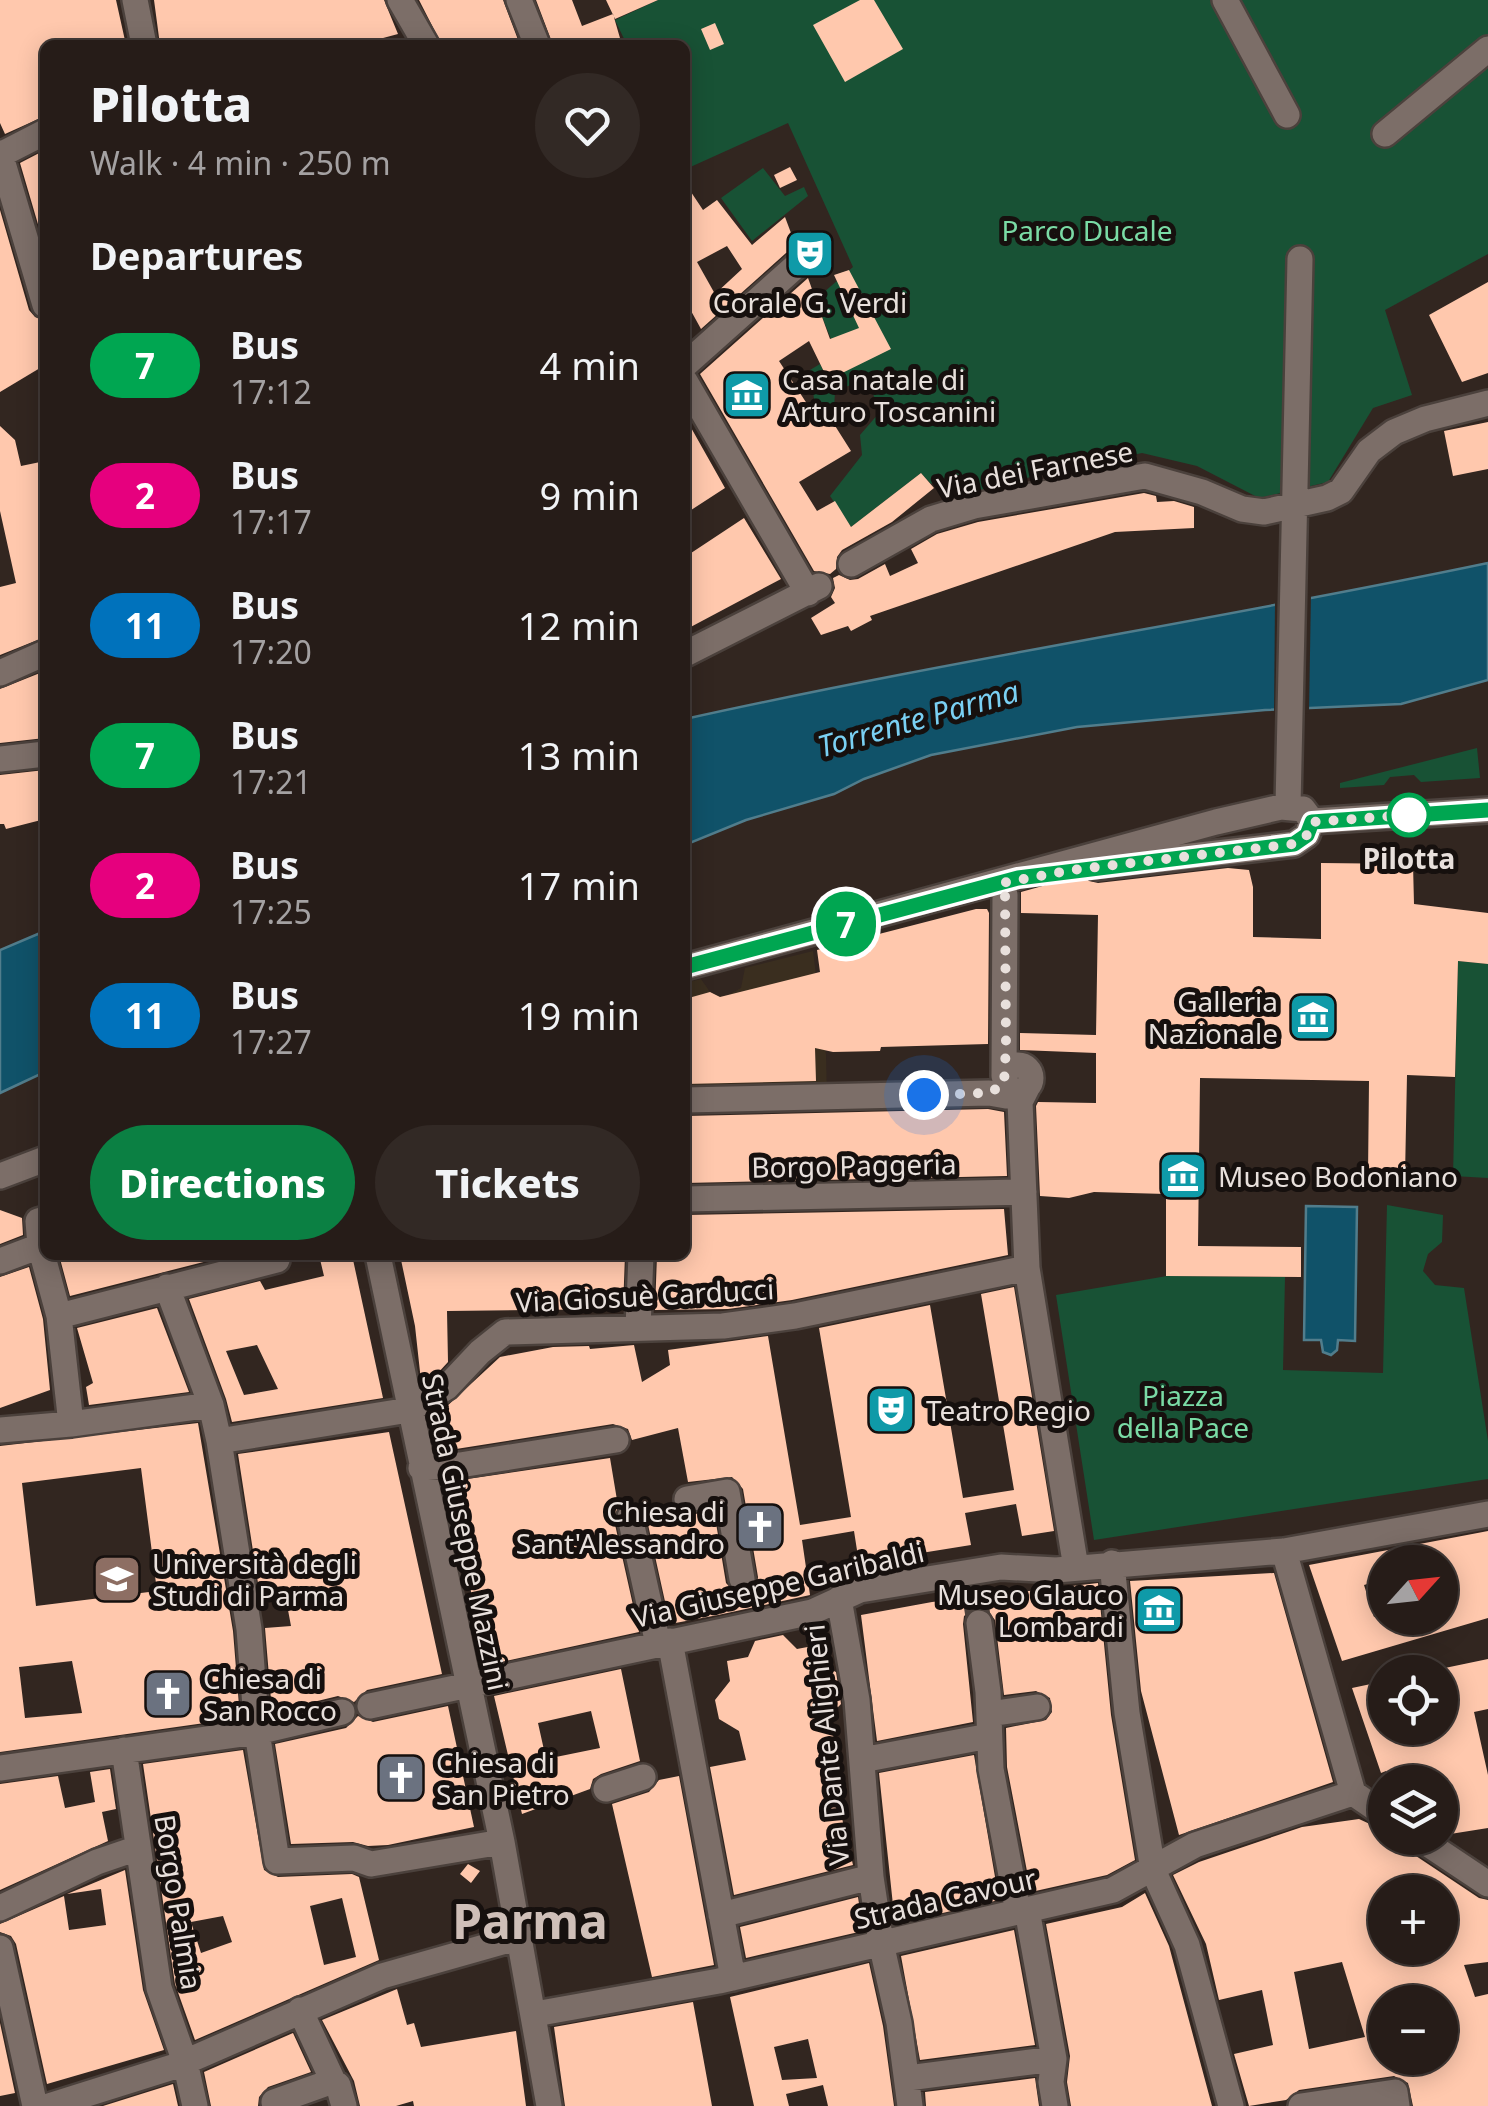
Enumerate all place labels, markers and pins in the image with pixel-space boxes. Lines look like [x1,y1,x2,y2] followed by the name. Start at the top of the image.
[784,228,836,280] theatre icon: Corale G. Verdi
[713,283,907,321] place label: Corale G. Verdi
[782,360,996,430] place label: Casa natale di Arturo Toscanini
[721,369,773,421] museum icon: Casa natale di Arturo Toscanini
[1388,794,1430,836] marker: Pilotta
[1363,839,1455,877] place label: Pilotta
[1148,982,1278,1052] place label: Galleria Nazionale
[1287,991,1339,1043] museum icon: Galleria Nazionale
[1157,1150,1209,1202] museum icon: Museo Bodoniano
[1218,1157,1458,1195] place label: Museo Bodoniano
[865,1384,917,1436] theatre icon: Teatro Regio
[926,1391,1091,1429] place label: Teatro Regio
[516,1492,725,1562] place label: Chiesa di Sant'Alessandro
[734,1501,786,1553] church icon: Chiesa di Sant'Alessandro
[152,1544,357,1614] place label: Università degli Studi di Parma
[91,1553,143,1605] school or university icon: Università degli Studi di Parma
[937,1575,1124,1645] place label: Museo Glauco Lombardi
[1133,1584,1185,1636] museum icon: Museo Glauco Lombardi
[203,1659,337,1729] place label: Chiesa di San Rocco
[142,1668,194,1720] church icon: Chiesa di San Rocco
[436,1743,570,1813] place label: Chiesa di San Pietro
[375,1752,427,1804] church icon: Chiesa di San Pietro

